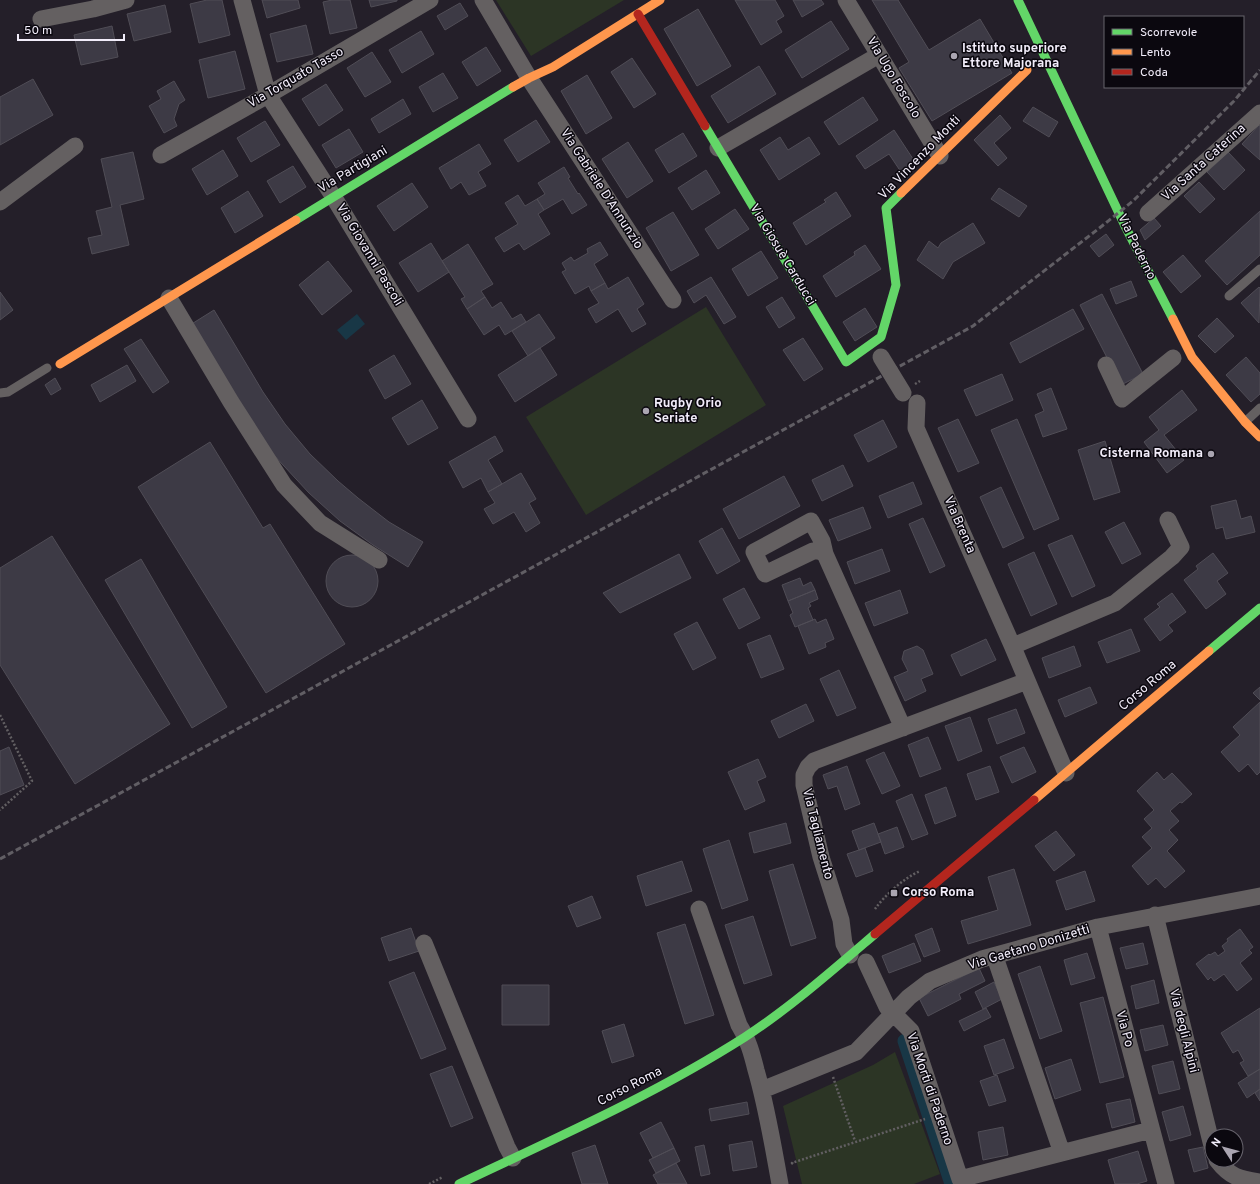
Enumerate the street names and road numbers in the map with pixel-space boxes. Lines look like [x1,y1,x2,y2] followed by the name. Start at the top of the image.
[862,34,924,122] street label: Via Ugo Foscolo
[245,44,347,112] street label: Via Torquato Tasso
[876,113,964,203] street label: Via Vincenzo Monti
[1159,121,1249,205] street label: Via Santa Caterina
[556,126,646,252] street label: Via Gabriele D'Annunzio
[315,143,391,197] street label: Via Partigiani
[332,201,406,309] street label: Via Giovanni Pascoli
[745,201,819,309] street label: Via Giosuè Carducci
[1113,212,1159,282] street label: Via Paderno
[939,494,979,556] street label: Via Brenta
[1116,657,1180,715] street label: Corso Roma
[798,787,836,881] street label: Via Tagliamento
[966,922,1092,974] street label: Via Gaetano Donizetti
[1165,987,1201,1075] street label: Via degli Alpini
[1111,1009,1137,1049] street label: Via Po
[902,1030,956,1148] street label: Via Morti di Paderno
[595,1064,665,1110] street label: Corso Roma

